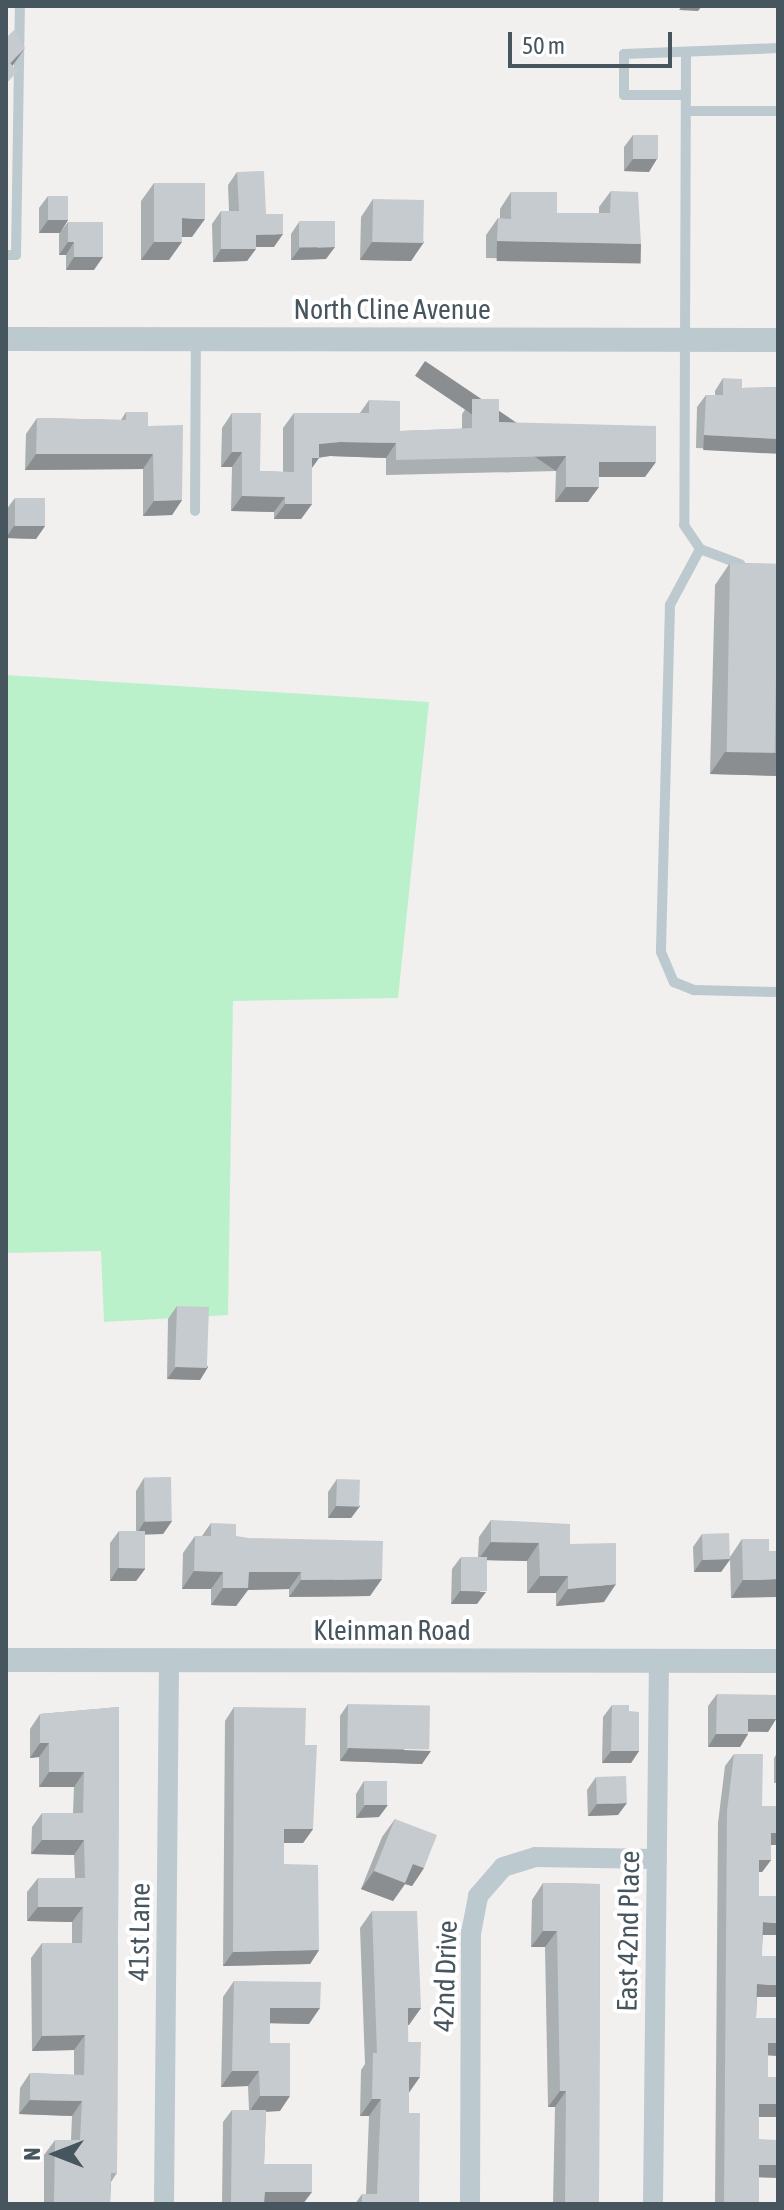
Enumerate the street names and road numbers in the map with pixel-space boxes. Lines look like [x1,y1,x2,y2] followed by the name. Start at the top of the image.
[293,292,491,326] street label: North Cline Avenue
[313,1613,471,1647] street label: Kleinman Road
[610,1850,646,2012] street label: East 42nd Place
[121,1883,157,1981] street label: 41st Lane
[426,1920,464,2032] street label: 42nd Drive

